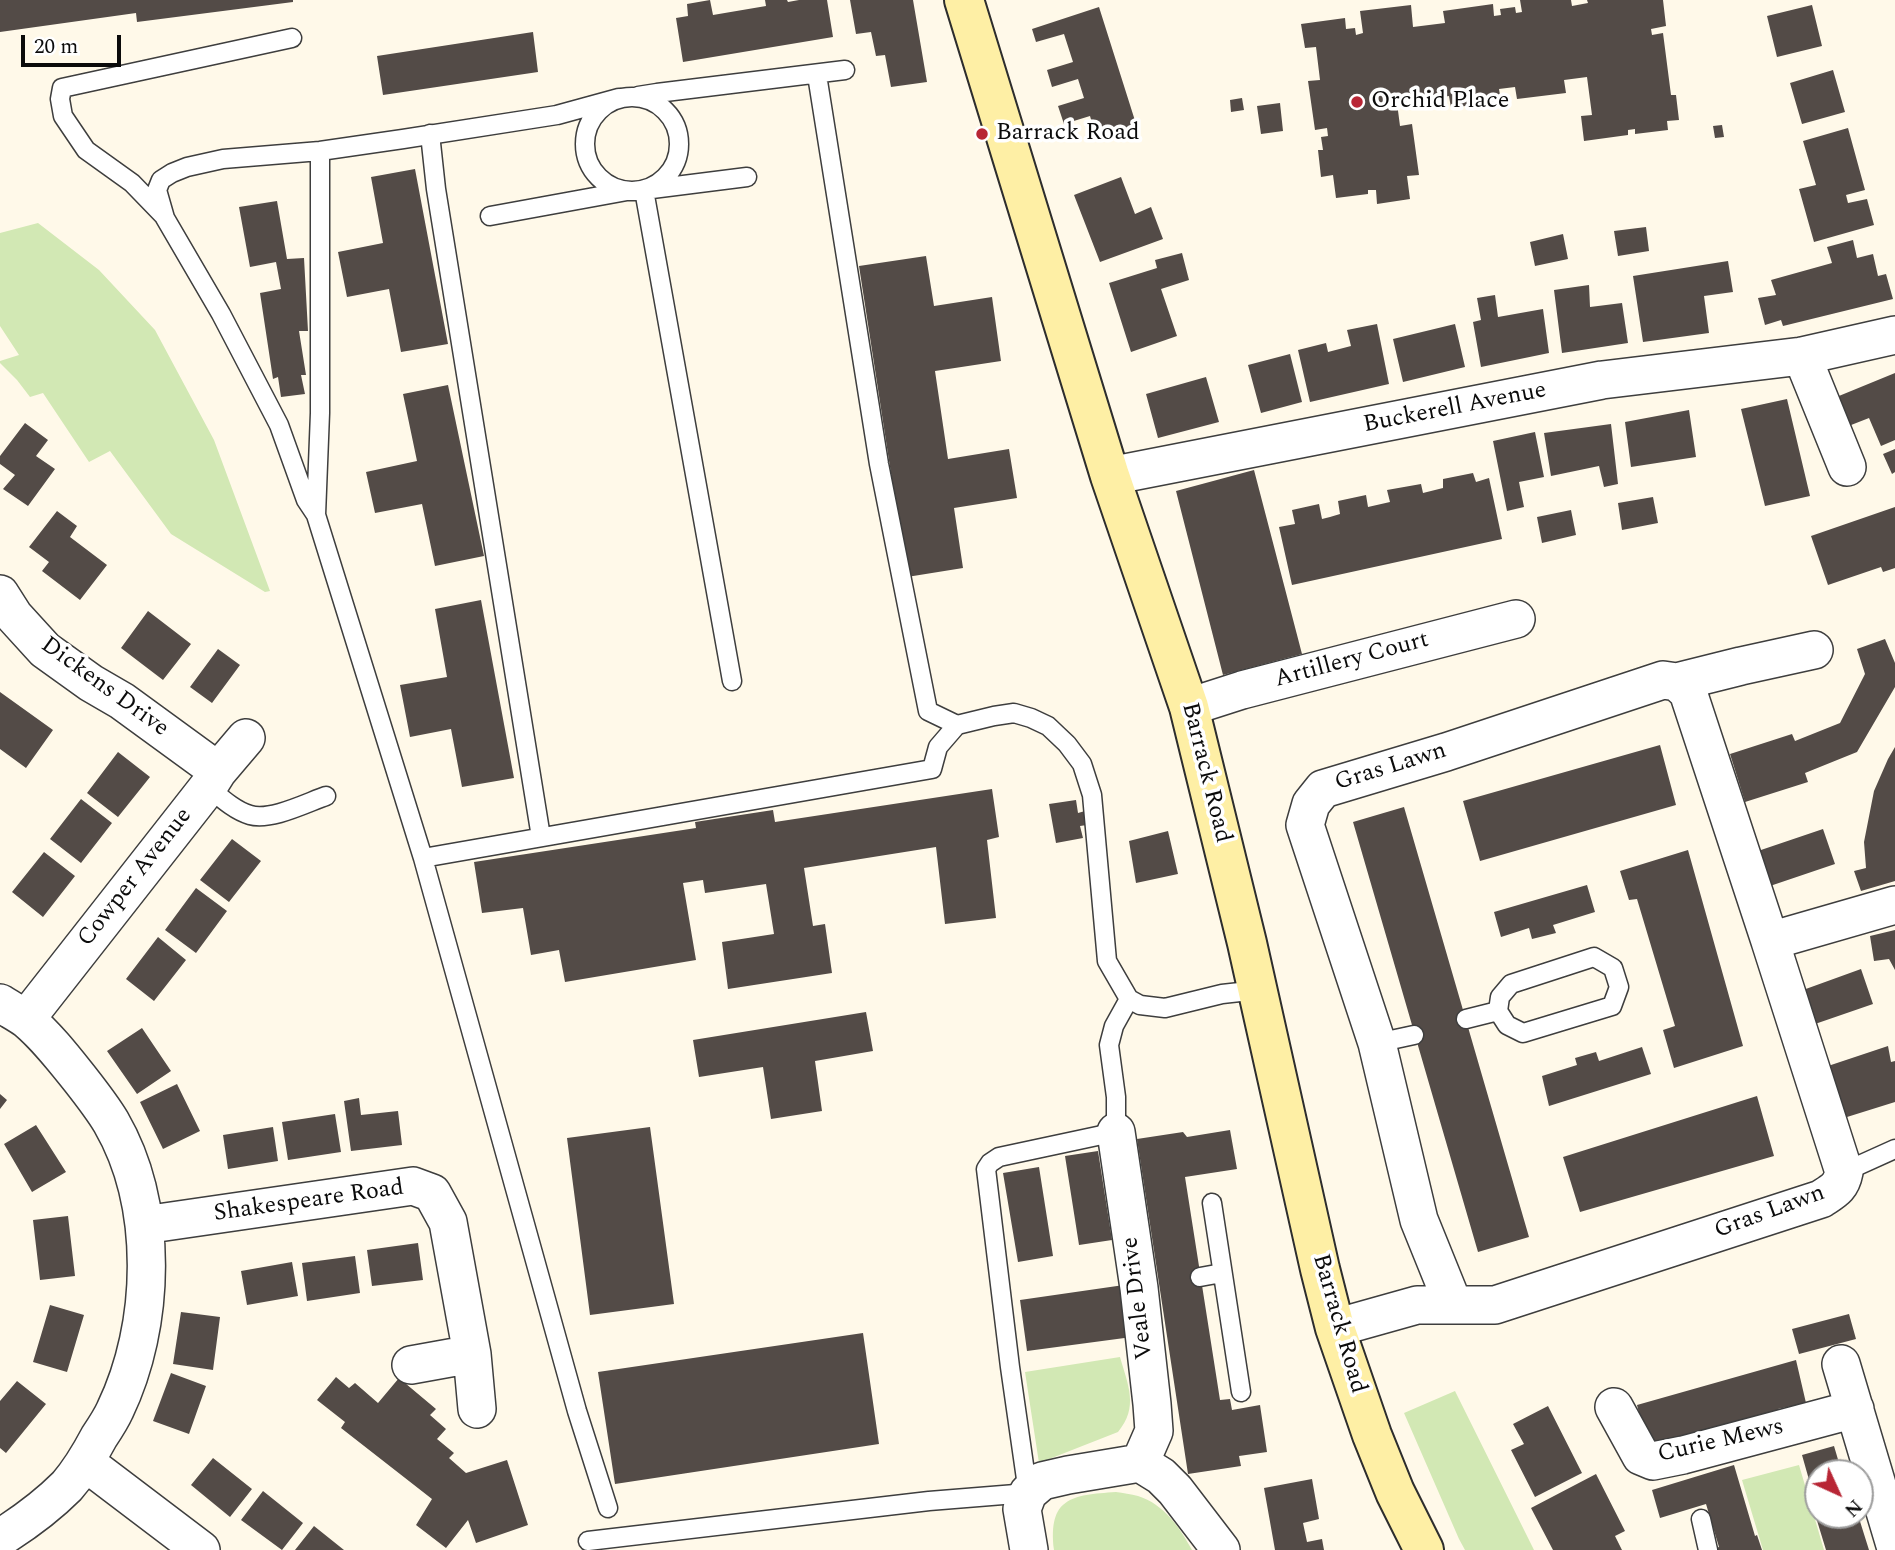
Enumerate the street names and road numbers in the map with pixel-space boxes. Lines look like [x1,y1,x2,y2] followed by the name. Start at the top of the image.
[1361,377,1549,441] street label: Buckerell Avenue
[1272,627,1432,695] street label: Artillery Court
[34,632,174,744] street label: Dickens Drive
[1174,700,1236,846] street label: Barrack Road
[1332,737,1450,799] street label: Gras Lawn
[73,803,199,953] street label: Cowper Avenue
[212,1174,406,1230] street label: Shakespeare Road
[1711,1180,1829,1246] street label: Gras Lawn
[1117,1235,1161,1361] street label: Veale Drive
[1304,1251,1372,1397] street label: Barrack Road
[1655,1414,1787,1470] street label: Curie Mews

